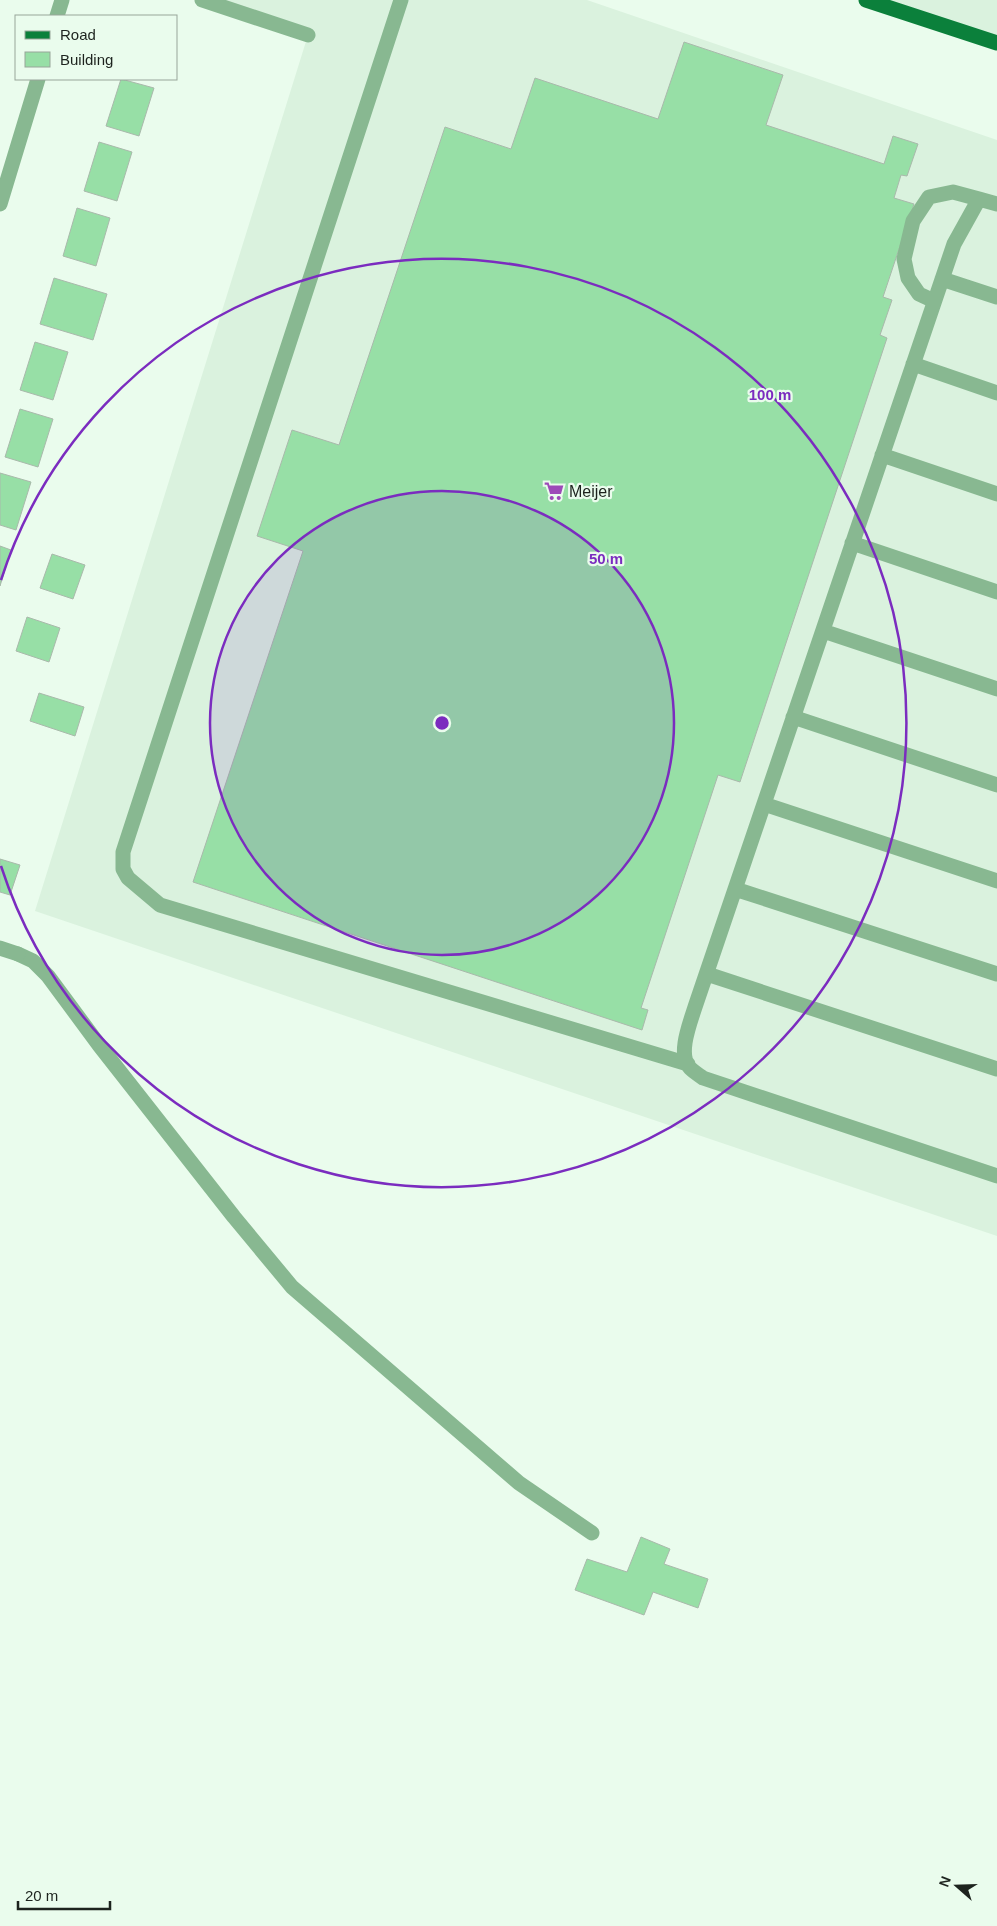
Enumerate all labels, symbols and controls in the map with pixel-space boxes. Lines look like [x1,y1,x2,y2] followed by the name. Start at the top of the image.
[15,15,178,80] legend
[60,26,96,43] text: Road
[60,51,113,68] text: Building
[749,386,791,403] text: 100 m
[543,480,565,502] supermarket icon: Meijer
[569,483,613,500] place label: Meijer
[589,550,623,567] text: 50 m
[433,714,451,732] centre of rings
[932,1861,982,1911] north arrow
[936,1874,954,1889] text: N
[18,1878,110,1910] scale bar
[25,1887,58,1904] text: 20 m

